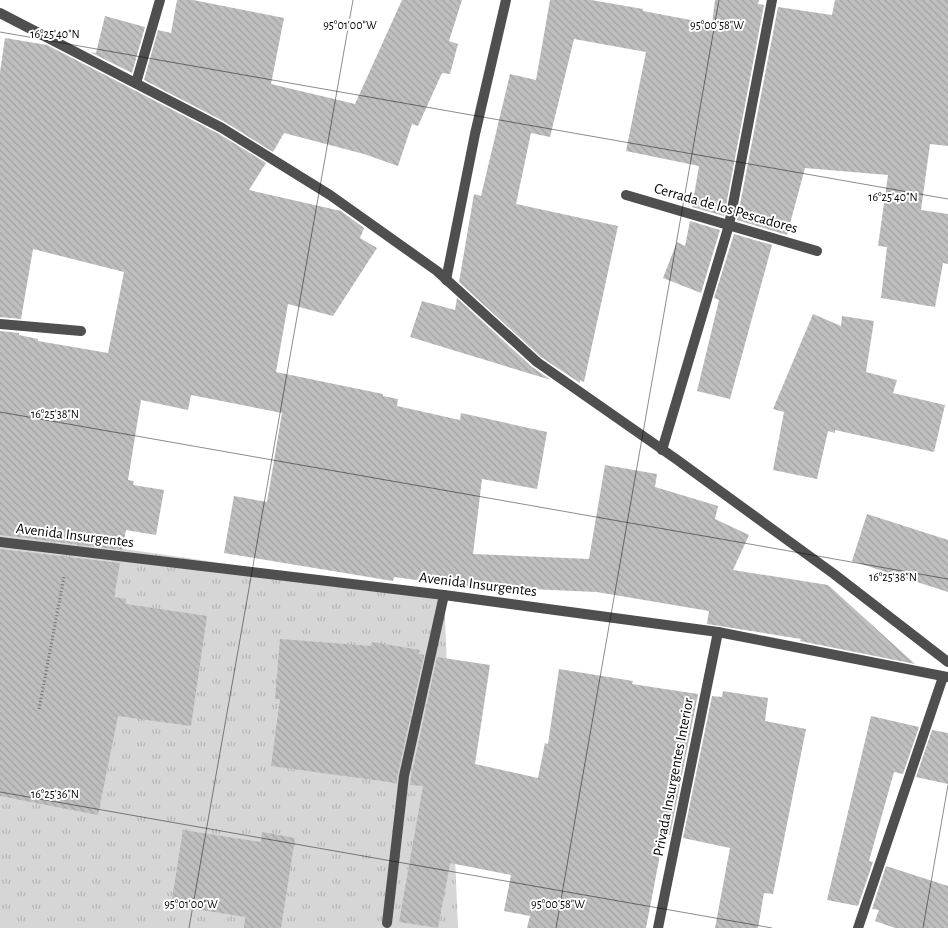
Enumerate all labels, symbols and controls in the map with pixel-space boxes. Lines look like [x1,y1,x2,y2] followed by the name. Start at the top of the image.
[323,19,377,31] text: 95°01'00"W
[690,19,744,31] text: 95°00'58"W
[30,28,80,40] text: 16°25'40"N
[652,181,799,236] street label: Cerrada de los Pescadores
[868,191,918,203] text: 16°25'40"N
[31,408,79,420] text: 16°25'38"N
[15,521,135,550] street label: Avenida Insurgentes
[418,570,538,599] street label: Avenida Insurgentes
[869,571,917,583] text: 16°25'38"N
[651,697,696,857] street label: Privada Insurgentes Interior
[31,788,79,800] text: 16°25'36"N
[164,898,218,910] text: 95°01'00"W
[531,898,585,910] text: 95°00'58"W

